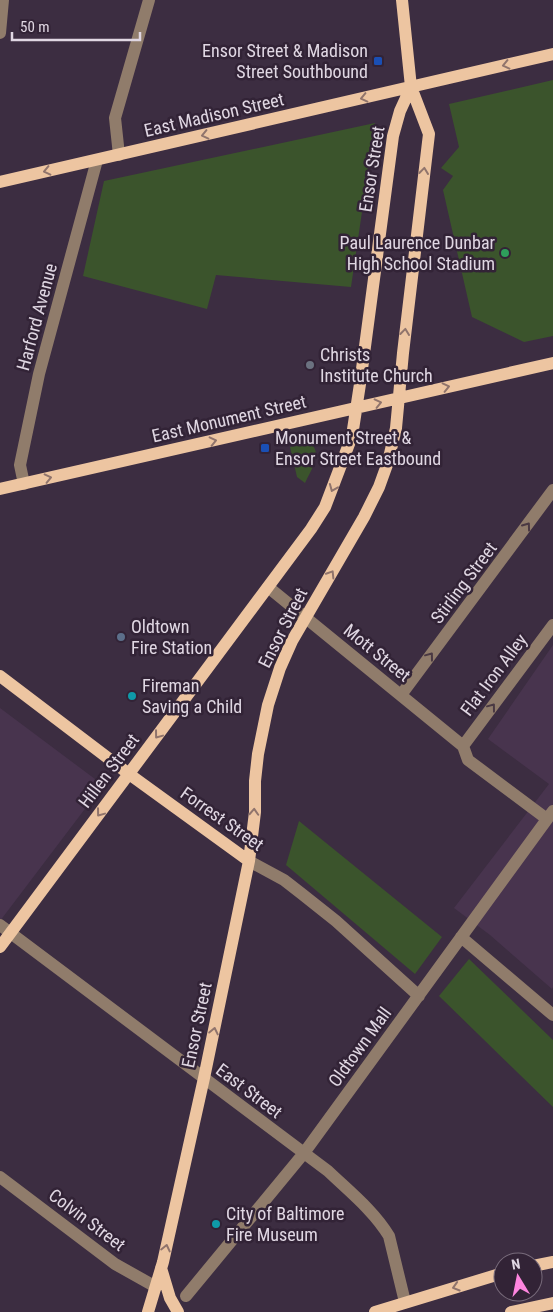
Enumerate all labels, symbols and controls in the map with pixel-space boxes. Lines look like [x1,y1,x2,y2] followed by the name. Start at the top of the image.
[12,10,140,42] scale bar
[20,18,50,36] text: 50 m
[202,40,368,82] place label: Ensor Street & Madison Street Southbound
[372,55,384,67] marker: Ensor Street & Madison Street Southbound
[501,59,510,70] one-way arrow
[142,88,286,141] street label: East Madison Street
[359,92,368,103] one-way arrow
[354,124,389,213] street label: Ensor Street
[201,129,210,140] one-way arrow
[42,165,51,176] one-way arrow
[418,167,429,175] one-way arrow
[340,232,496,274] place label: Paul Laurence Dunbar High School Stadium
[499,247,511,259] marker: Paul Laurence Dunbar High School Stadium
[12,261,61,373] street label: Harford Avenue
[399,328,410,336] one-way arrow
[320,344,433,386] place label: Christs Institute Church
[304,359,316,371] marker: Christs Institute Church
[441,382,450,393] one-way arrow
[150,391,308,446] street label: East Monument Street
[373,398,382,409] one-way arrow
[275,427,441,469] place label: Monument Street & Ensor Street Eastbound
[208,436,217,447] one-way arrow
[259,442,271,454] marker: Monument Street & Ensor Street Eastbound
[43,473,52,484] one-way arrow
[329,483,339,491] one-way arrow
[522,523,530,532] one-way arrow
[426,538,501,628] street label: Stirling Street
[325,571,334,580] one-way arrow
[254,584,312,671] street label: Ensor Street
[131,616,212,658] place label: Oldtown Fire Station
[340,619,415,686] street label: Mott Street
[456,629,531,720] street label: Flat Iron Alley
[115,631,127,643] marker: Oldtown Fire Station
[425,653,433,662] one-way arrow
[142,675,242,717] place label: Fireman Saving a Child
[126,690,138,702] marker: Fireman Saving a Child
[486,703,495,713] one-way arrow
[155,729,163,738] one-way arrow
[74,730,143,812] street label: Hillen Street
[177,782,268,855] street label: Forrest Street
[97,807,105,816] one-way arrow
[249,808,260,816] one-way arrow
[177,980,216,1069] street label: Ensor Street
[324,1003,395,1091] street label: Oldtown Mall
[208,1026,218,1035] one-way arrow
[212,1059,287,1122] street label: East Street
[45,1184,130,1255] street label: Colvin Street
[226,1203,345,1245] place label: City of Baltimore Fire Museum
[210,1218,222,1230] marker: City of Baltimore Fire Museum
[160,1244,171,1253] one-way arrow
[493,1252,543,1302] north arrow
[510,1256,521,1273] text: N
[453,1281,461,1291] one-way arrow

